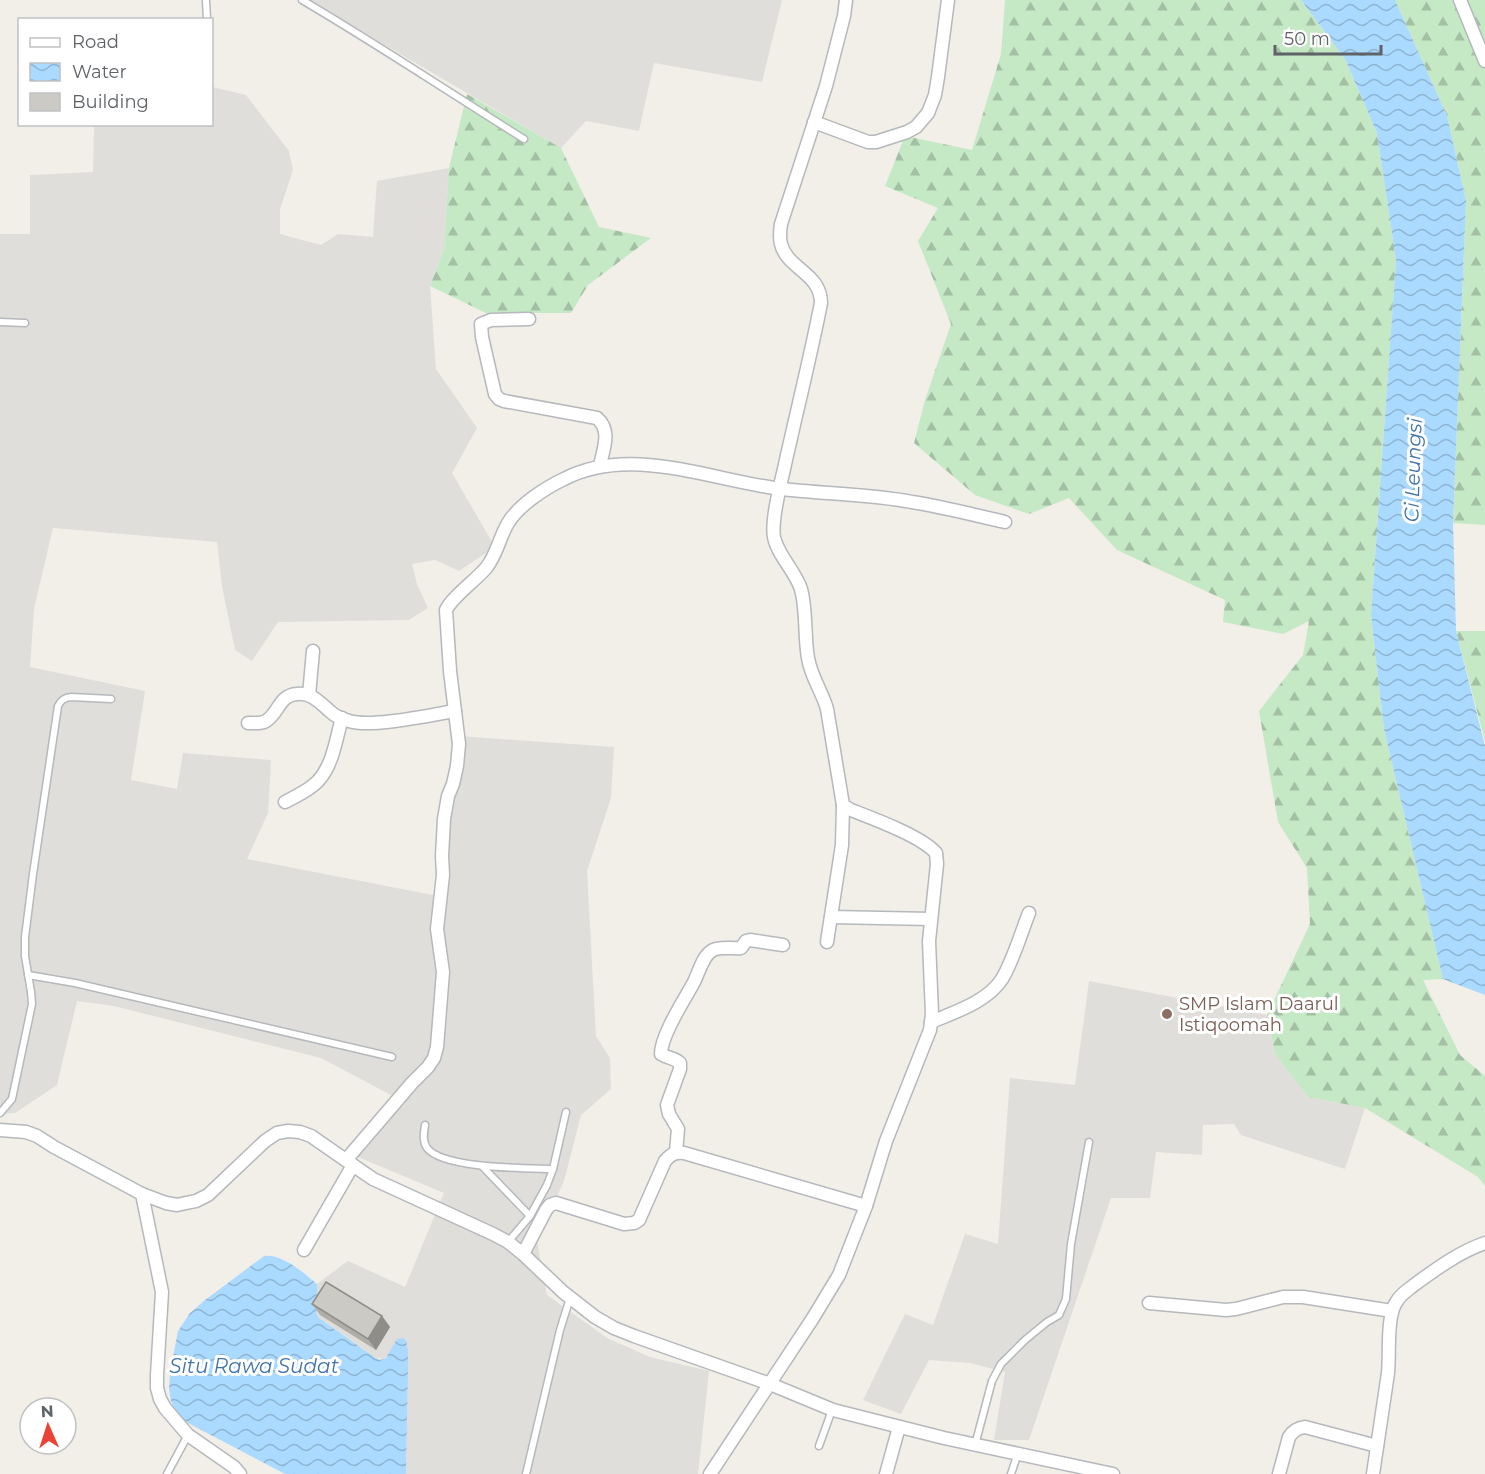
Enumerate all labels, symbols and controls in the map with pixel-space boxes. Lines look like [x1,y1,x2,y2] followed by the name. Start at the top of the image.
[18,18,213,126] legend
[1275,18,1382,56] scale bar
[1284,28,1330,50] text: 50 m
[72,31,119,53] text: Road
[72,61,127,83] text: Water
[72,91,149,113] text: Building
[1399,417,1427,523] water label: Ci Leungsi
[1179,993,1339,1036] place label: SMP Islam Daarul Istiqoomah
[1160,1007,1174,1021] marker: SMP Islam Daarul Istiqoomah
[169,1354,339,1378] water label: Situ Rawa Sudat
[18,1396,78,1456] north arrow
[40,1402,54,1421] text: N

